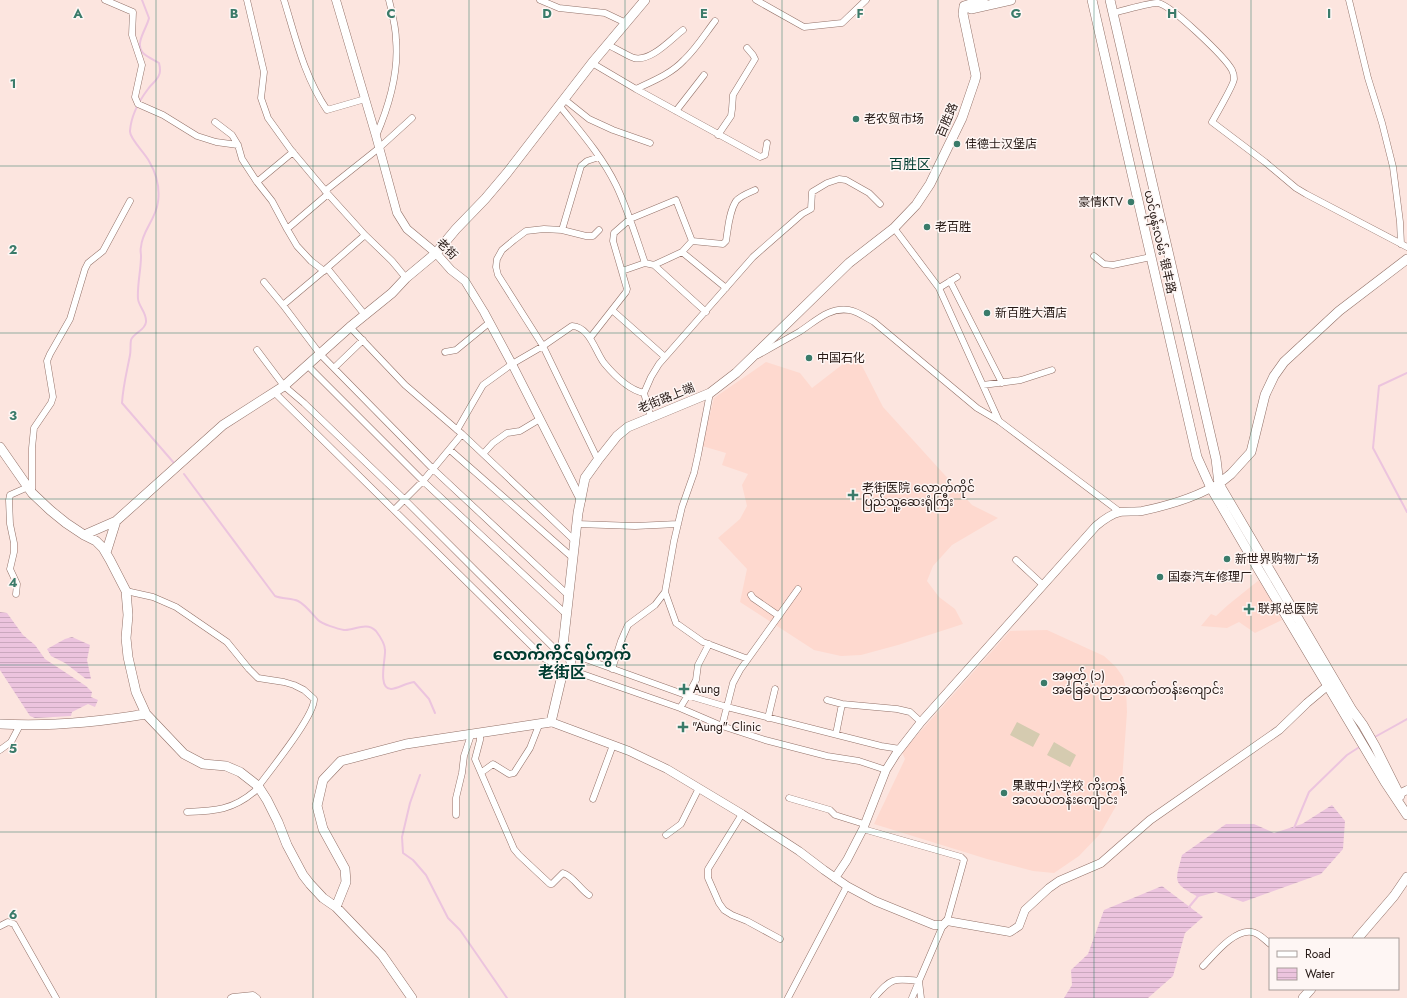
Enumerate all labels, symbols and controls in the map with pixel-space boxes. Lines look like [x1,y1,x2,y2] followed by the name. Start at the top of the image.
[72,4,83,23] text: A
[230,4,239,23] text: B
[386,4,396,23] text: C
[542,4,552,23] text: D
[700,4,708,23] text: E
[856,4,864,23] text: F
[1011,4,1022,23] text: G
[1167,4,1177,23] text: H
[1327,4,1331,23] text: I
[10,74,16,93] text: 1
[932,100,962,140] street label: 百胜路
[864,110,924,128] place label: 老农贸市场
[851,114,861,124] marker: 老农贸市场
[965,135,1037,153] place label: 佳德士汉堡店
[952,139,962,149] marker: 佳德士汉堡店
[889,154,931,174] district label: 百胜区
[1138,188,1181,296] street label: ယင်ဖုန်းလမ်း 银丰路
[1078,193,1123,211] place label: 豪情KTV
[1126,197,1136,207] marker: 豪情KTV
[935,218,971,236] place label: 老百胜
[922,222,932,232] marker: 老百胜
[432,234,462,264] street label: 老街
[9,240,17,259] text: 2
[995,304,1067,322] place label: 新百胜大酒店
[982,308,992,318] marker: 新百胜大酒店
[817,349,865,367] place label: 中国石化
[804,353,814,363] marker: 中国石化
[635,378,697,418] street label: 老街路上端
[9,406,17,425] text: 3
[862,479,975,512] place label: 老街医院 လောက်ကိုင် ပြည်သူ့ဆေးရုံကြီး
[847,489,859,501] marker: 老街医院 လောက်ကိုင် ပြည်သူ့ဆေးရုံကြီး
[1235,550,1319,568] place label: 新世界购物广场
[1222,554,1232,564] marker: 新世界购物广场
[1168,568,1252,586] place label: 国泰汽车修理厂
[1155,572,1165,582] marker: 国泰汽车修理厂
[8,573,18,592] text: 4
[1258,600,1318,618] place label: 联邦总医院
[1243,603,1255,615] marker: 联邦总医院
[493,643,631,684] district label: လောက်ကိုင်ရပ်ကွက် 老街区
[1052,667,1224,700] place label: အမှတ် (၁) အခြေခံပညာအထက်တန်းကျောင်း
[1039,678,1049,688] marker: အမှတ် (၁) အခြေခံပညာအထက်တန်းကျောင်း
[693,680,720,698] place label: Aung
[678,683,690,695] marker: Aung
[692,718,761,736] place label: "Aung" Clinic
[677,721,689,733] marker: "Aung" Clinic
[9,739,17,758] text: 5
[1012,777,1128,810] place label: 果敢中小学校 ကိုးကန့် အလယ်တန်းကျောင်း
[999,788,1009,798] marker: 果敢中小学校 ကိုးကန့် အလယ်တန်းကျောင်း
[9,905,18,924] text: 6
[1269,938,1399,990] legend
[1305,945,1331,963] text: Road
[1305,965,1336,983] text: Water

